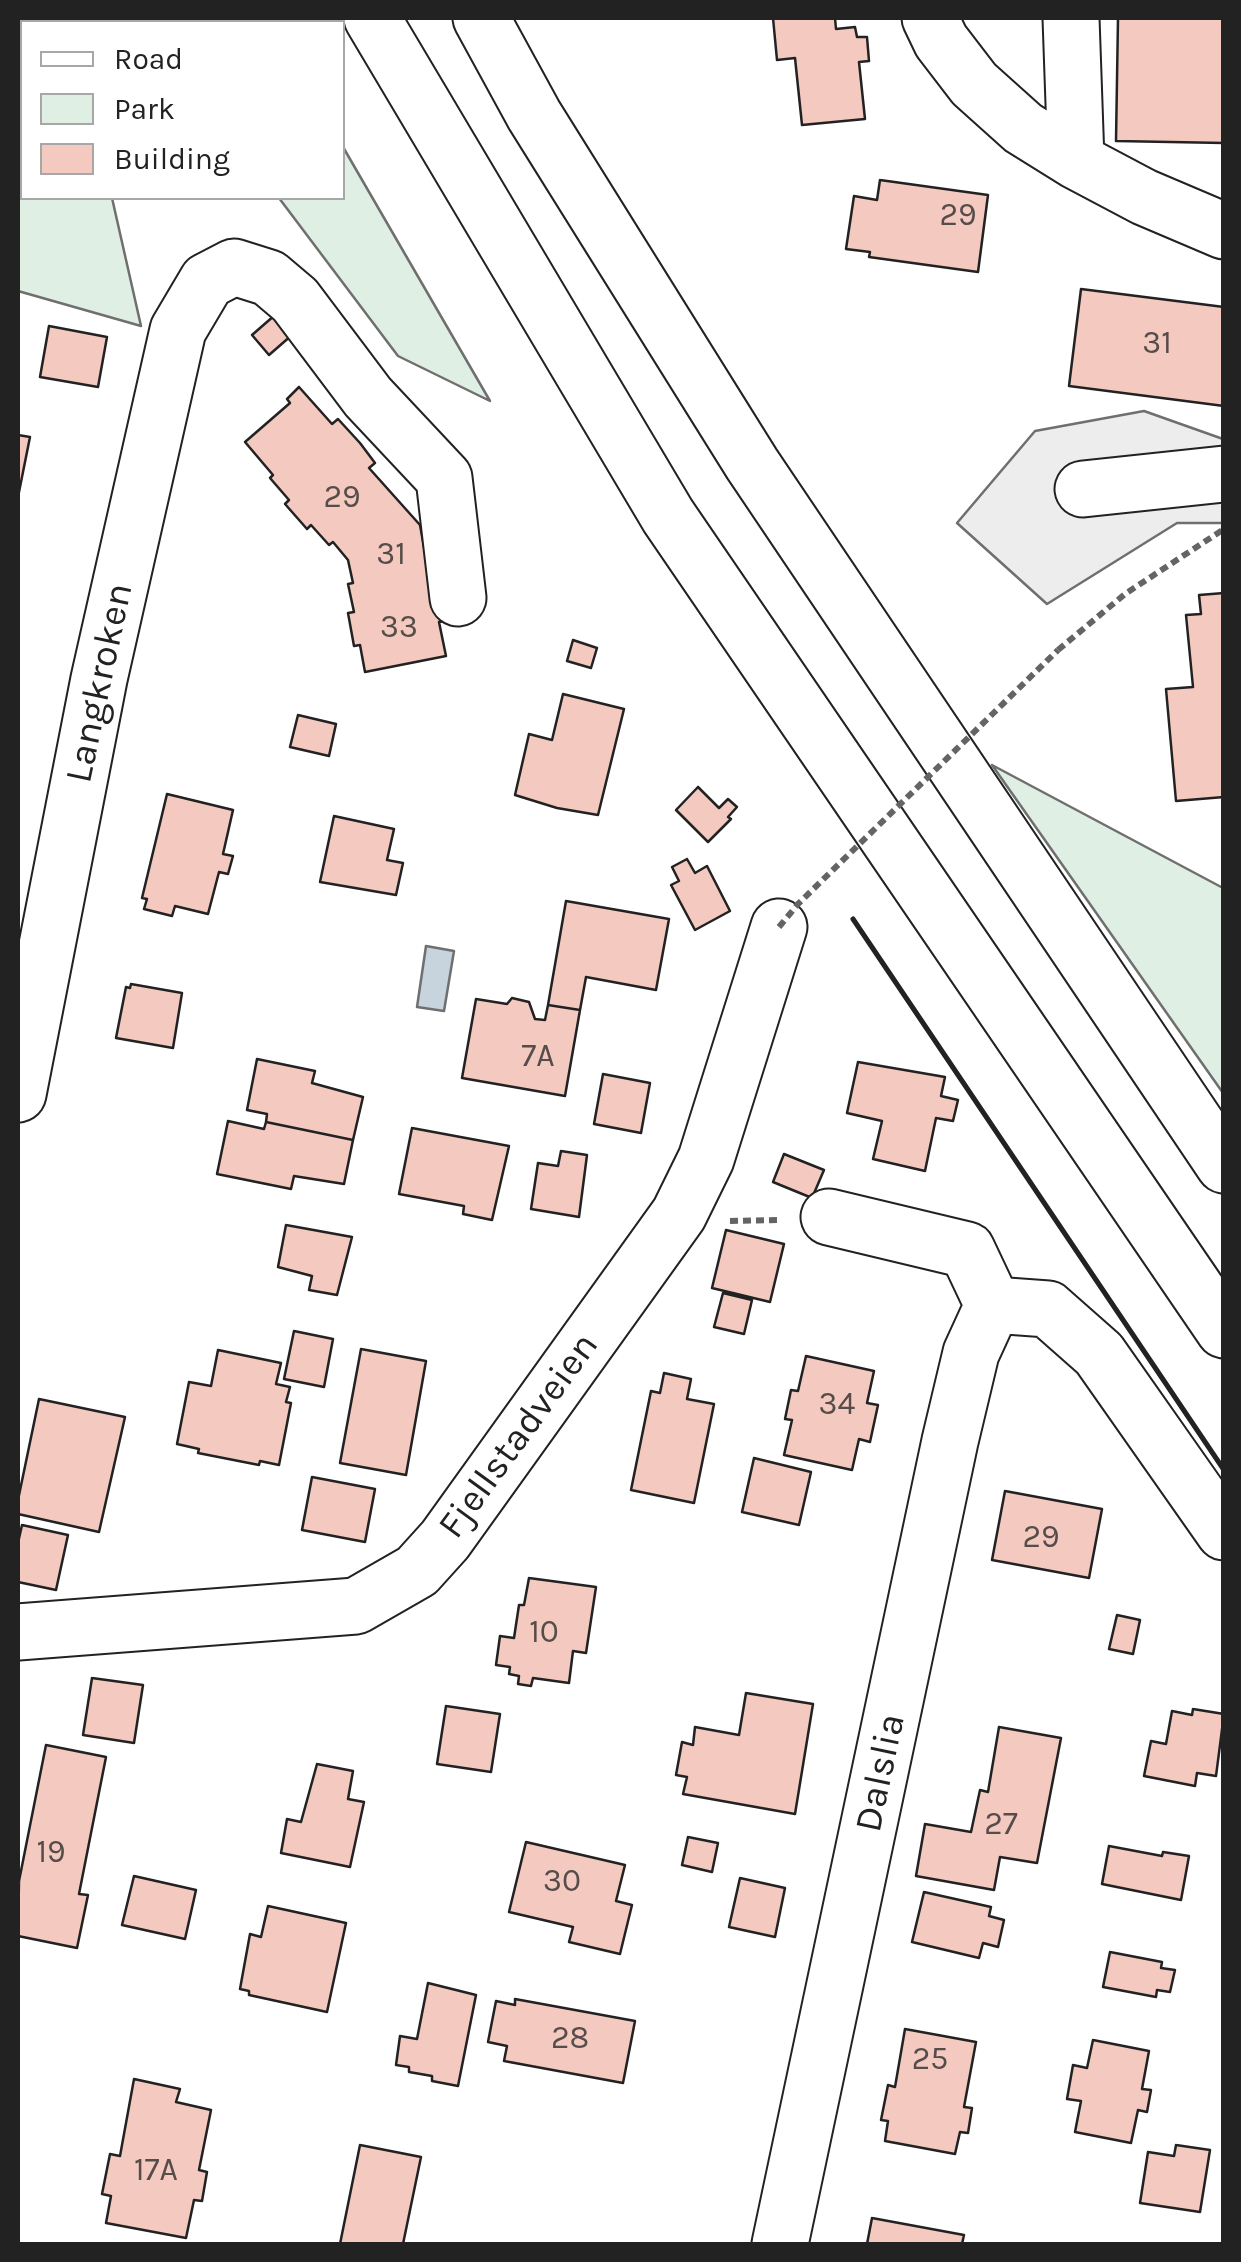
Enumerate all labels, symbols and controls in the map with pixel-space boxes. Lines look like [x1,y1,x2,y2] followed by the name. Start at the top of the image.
[20,20,345,200] legend
[114,41,183,77] text: Road
[114,91,175,127] text: Park
[114,141,230,177] text: Building
[939,197,977,235] house number: 29
[1142,325,1172,363] house number: 31
[323,479,361,517] house number: 29
[376,536,406,574] house number: 31
[57,579,143,787] street label: Langkroken
[380,609,418,647] house number: 33
[521,1038,555,1076] house number: 7A
[429,1324,609,1548] street label: Fjellstadveien
[819,1386,855,1424] house number: 34
[1022,1519,1060,1557] house number: 29
[529,1614,559,1652] house number: 10
[846,1710,916,1836] street label: Dalslia
[984,1806,1018,1844] house number: 27
[36,1834,66,1872] house number: 19
[543,1863,581,1901] house number: 30
[551,2020,589,2058] house number: 28
[912,2041,948,2079] house number: 25
[134,2152,178,2190] house number: 17A

